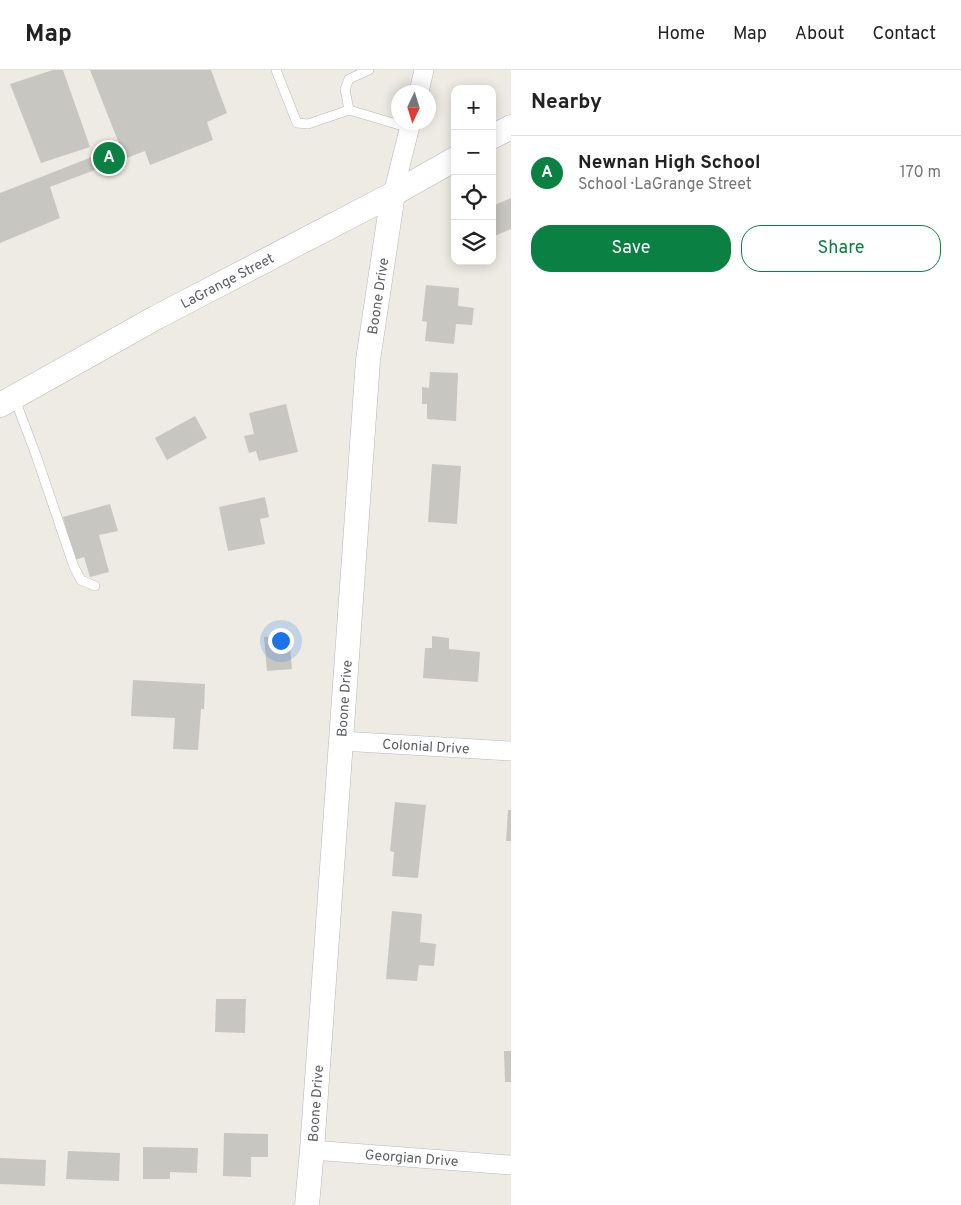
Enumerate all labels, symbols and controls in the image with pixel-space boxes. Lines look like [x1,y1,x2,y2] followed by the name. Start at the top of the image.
[25,20,72,50] text: Map
[657,23,705,46] text: Home
[733,23,767,46] text: Map
[795,23,844,46] text: About
[872,23,936,46] text: Contact
[391,85,436,130] north arrow
[451,85,496,265] map controls
[451,85,496,130] button: +
[531,89,602,116] text: Nearby
[451,130,496,175] button: −
[93,139,125,177] pin: A
[578,151,760,175] text: Newnan High School
[541,163,553,183] text: A
[900,163,941,183] text: 170 m
[451,175,496,220] button: locate
[578,175,752,195] text: School · LaGrange Street
[451,220,496,265] button: layers
[531,225,731,272] button: Save
[741,225,941,272] button: Share
[178,250,277,313] street label: LaGrange Street
[365,257,393,336] street label: Boone Drive
[268,628,294,654] your location
[334,659,357,738] street label: Boone Drive
[382,736,470,759] street label: Colonial Drive
[306,1064,328,1143] street label: Boone Drive
[364,1147,459,1171] street label: Georgian Drive

